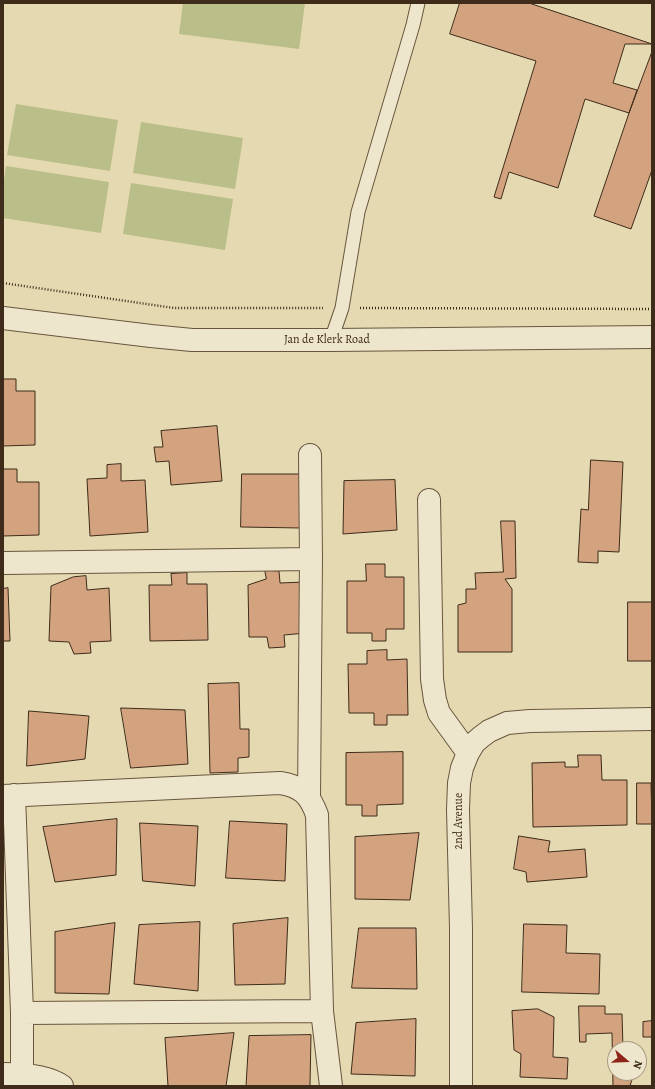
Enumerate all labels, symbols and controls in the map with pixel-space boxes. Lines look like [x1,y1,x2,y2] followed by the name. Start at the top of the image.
[284,333,370,347] street label: Jan de Klerk Road
[452,793,466,849] street label: 2nd Avenue
[607,1041,647,1081] north arrow
[629,1059,646,1071] text: N

